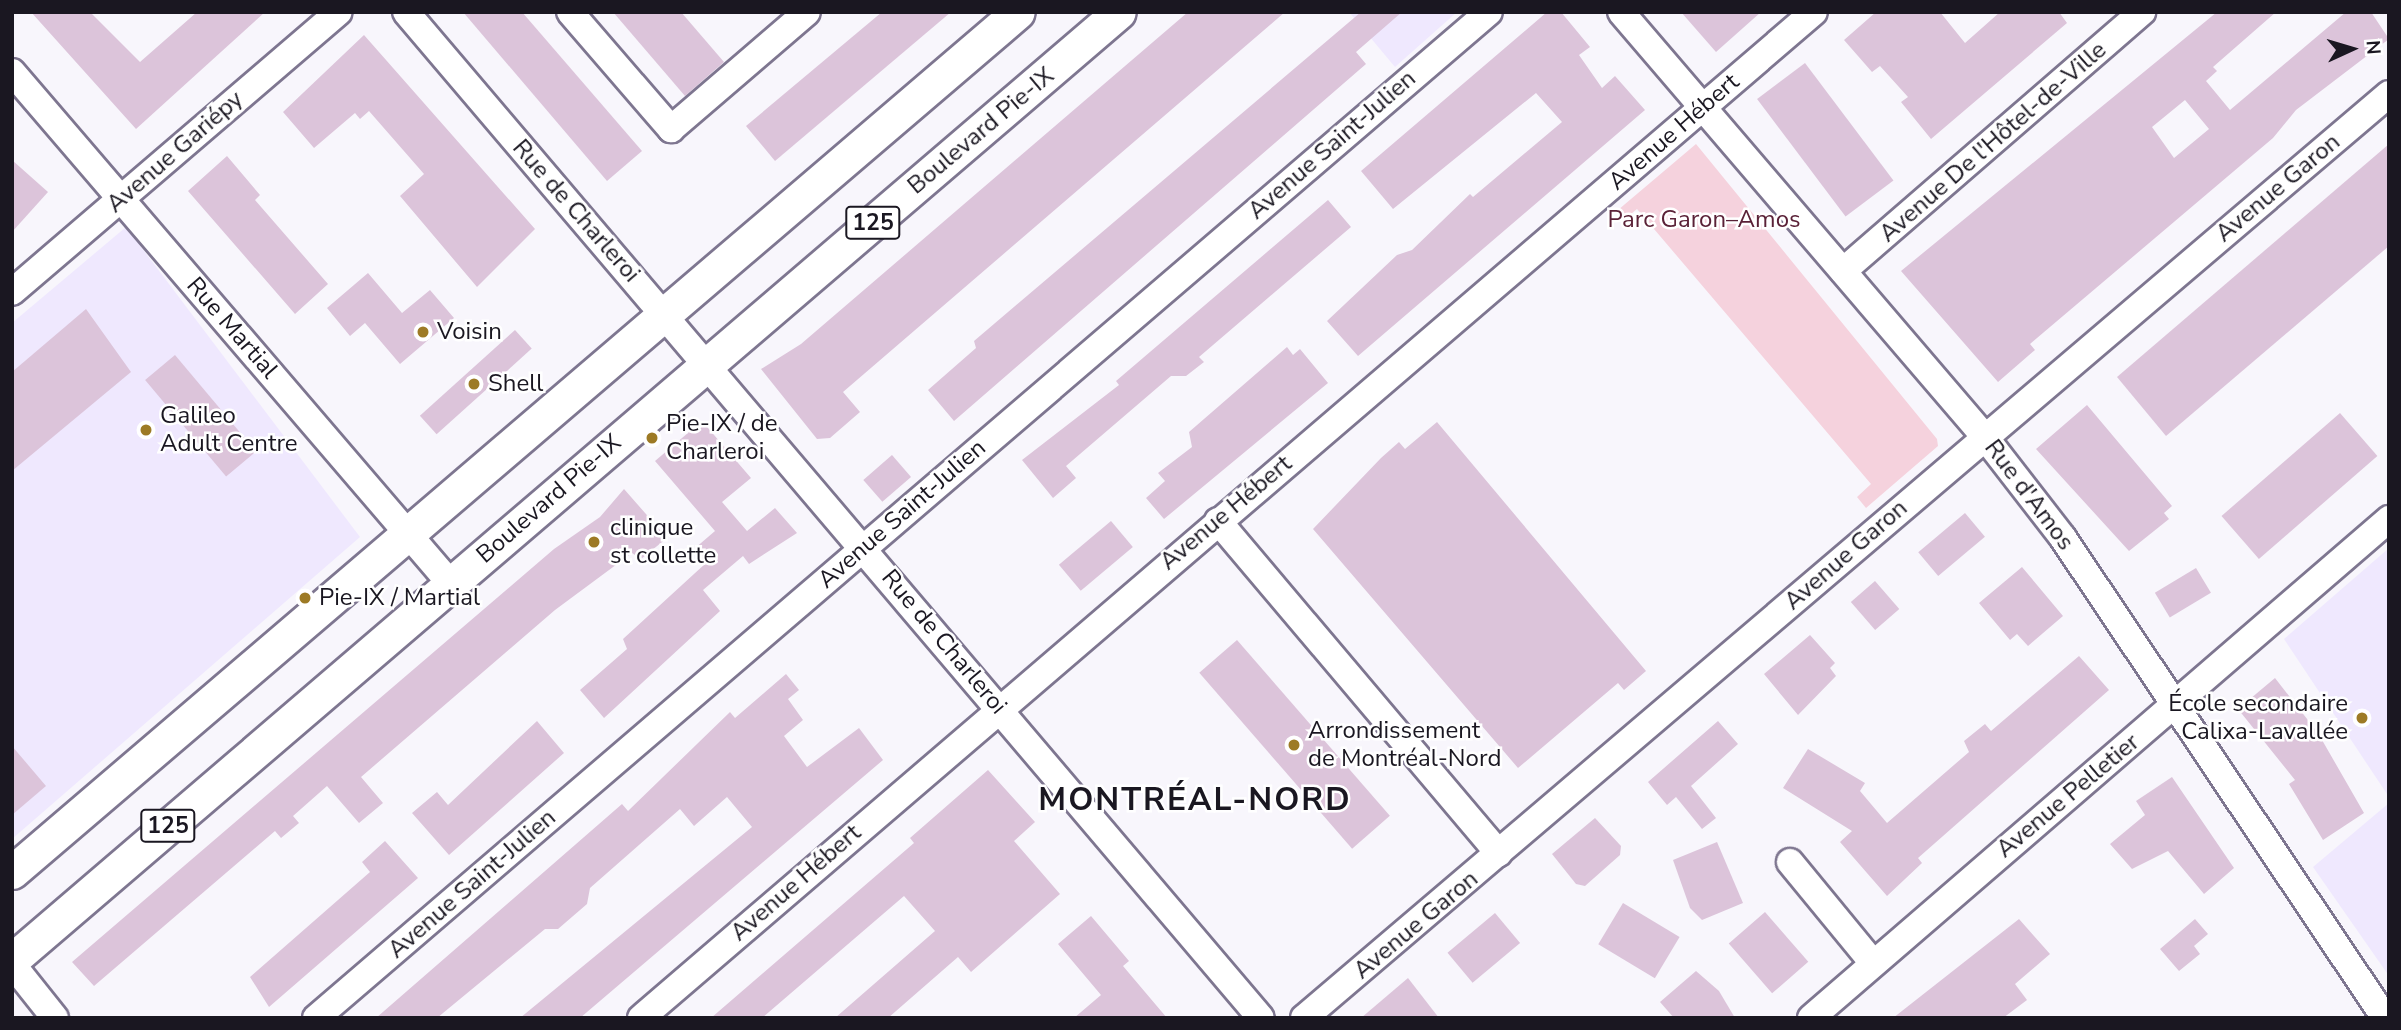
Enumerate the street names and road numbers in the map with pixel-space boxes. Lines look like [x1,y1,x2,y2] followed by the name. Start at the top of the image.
[1874,36,2112,248] street label: Avenue De l'Hôtel-de-Ville
[902,62,1060,200] street label: Boulevard Pie-IX
[1242,64,1422,226] street label: Avenue Saint-Julien
[1603,68,1745,196] street label: Avenue Hébert
[101,85,249,219] street label: Avenue Gariépy
[2210,128,2346,248] street label: Avenue Garon
[506,134,646,288] street label: Rue de Charleroi
[845,204,901,243] road number: 125
[180,271,284,385] street label: Rue Martial
[471,428,627,570] street label: Boulevard Pie-IX
[812,433,992,595] street label: Avenue Saint-Julien
[1978,434,2080,556] street label: Rue d'Amos
[1154,449,1298,577] street label: Avenue Hébert
[1779,494,1913,616] street label: Avenue Garon
[875,564,1013,720] street label: Rue de Charleroi
[1991,728,2145,864] street label: Avenue Pelletier
[382,803,562,965] street label: Avenue Saint-Julien
[140,806,196,846] road number: 125
[725,819,867,947] street label: Avenue Hébert
[1348,865,1484,985] street label: Avenue Garon

